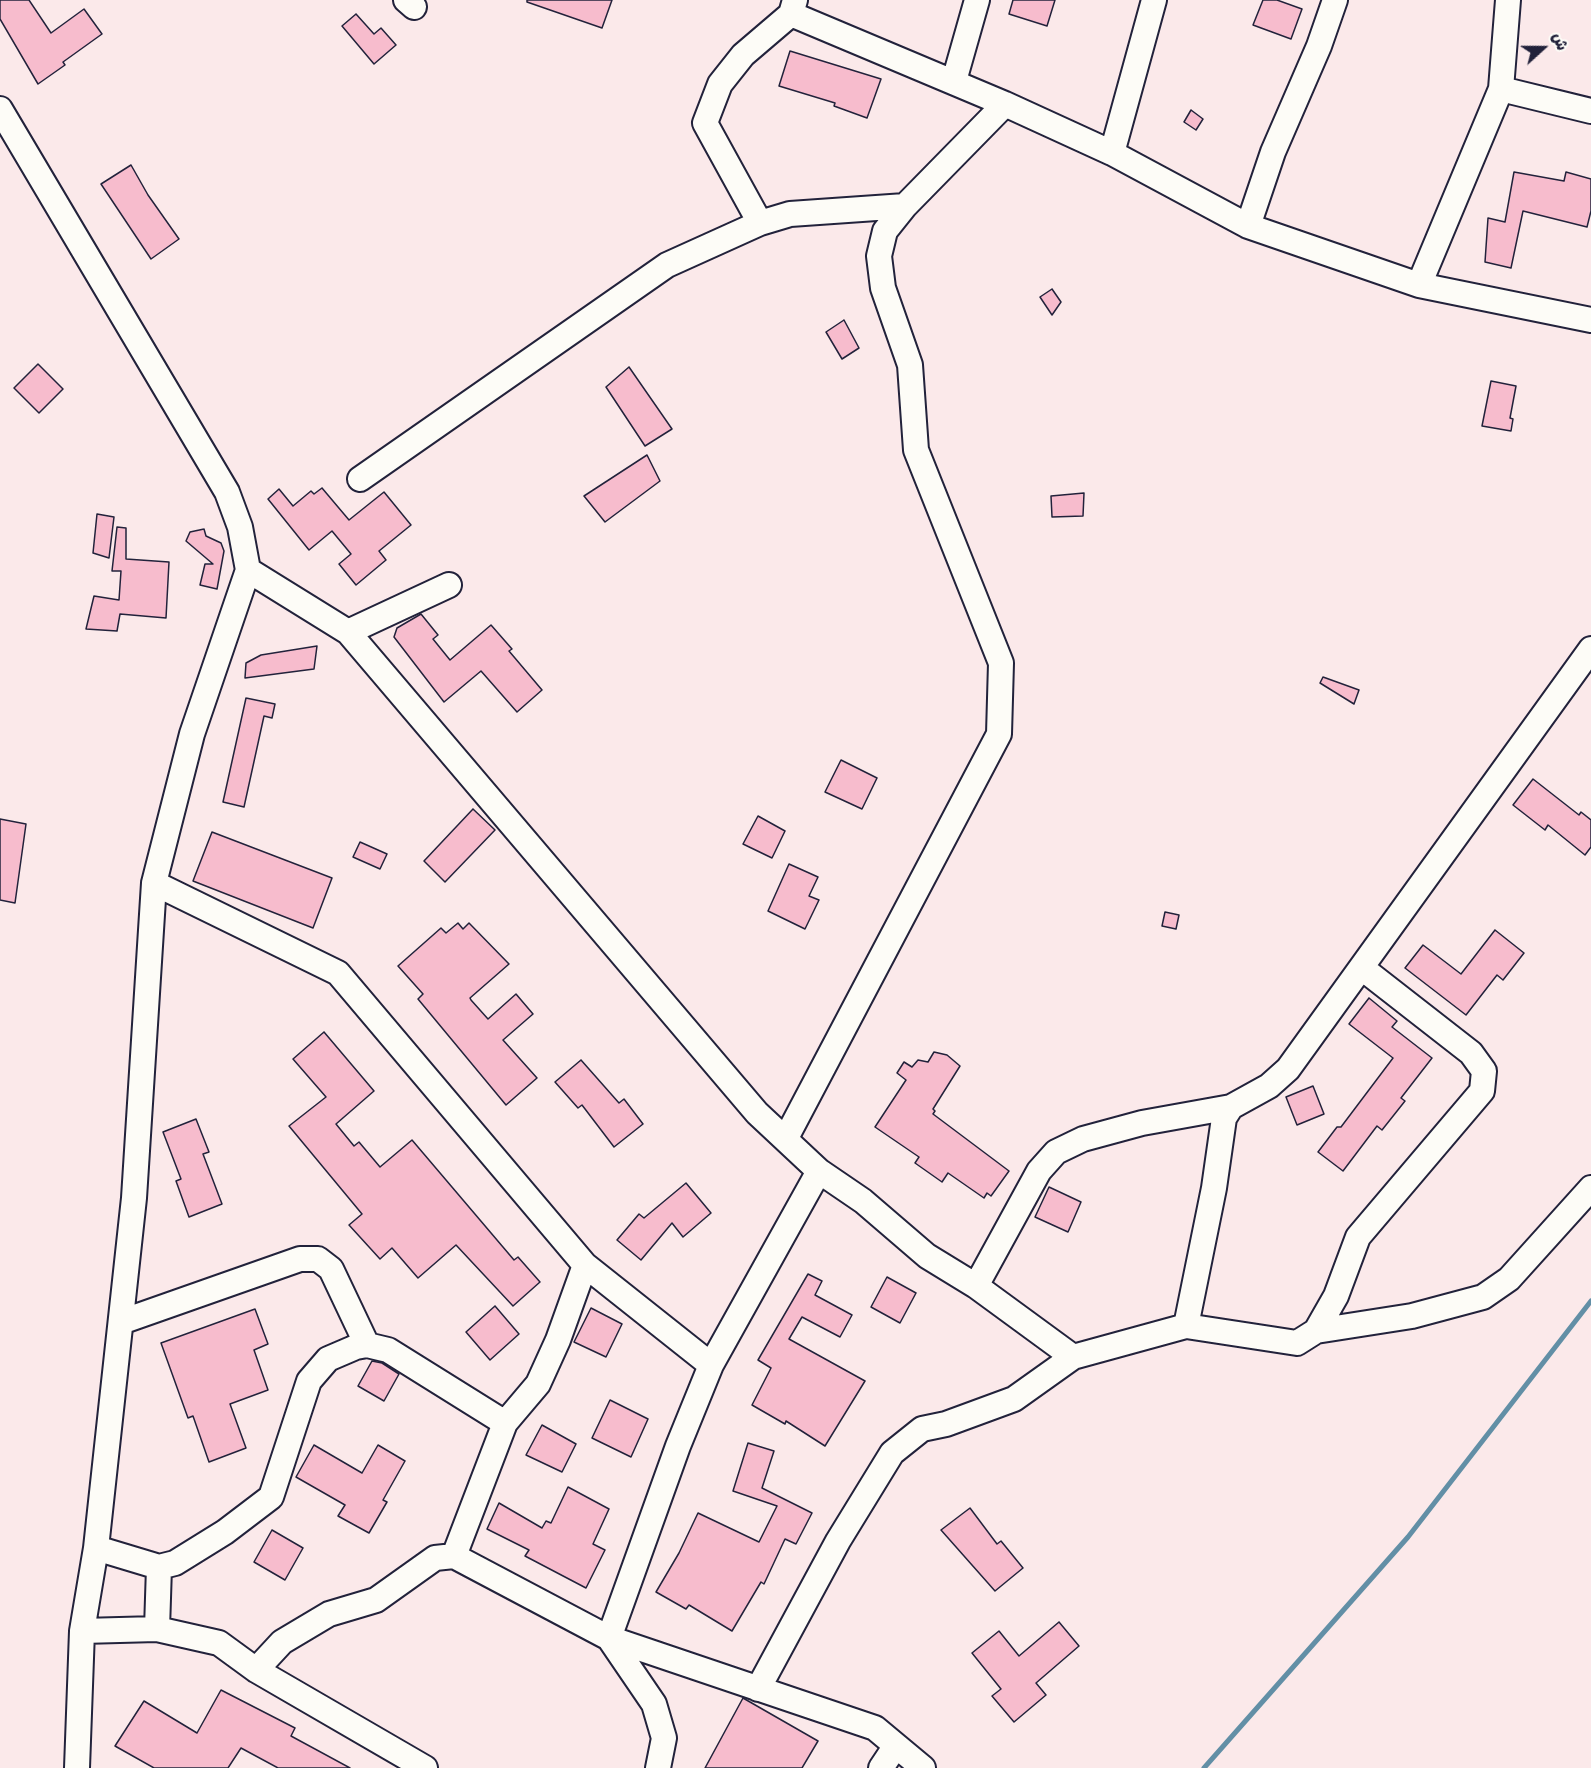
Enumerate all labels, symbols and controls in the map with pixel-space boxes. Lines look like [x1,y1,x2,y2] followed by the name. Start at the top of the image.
[1513,18,1573,78] north arrow
[1547,30,1572,53] text: ش

